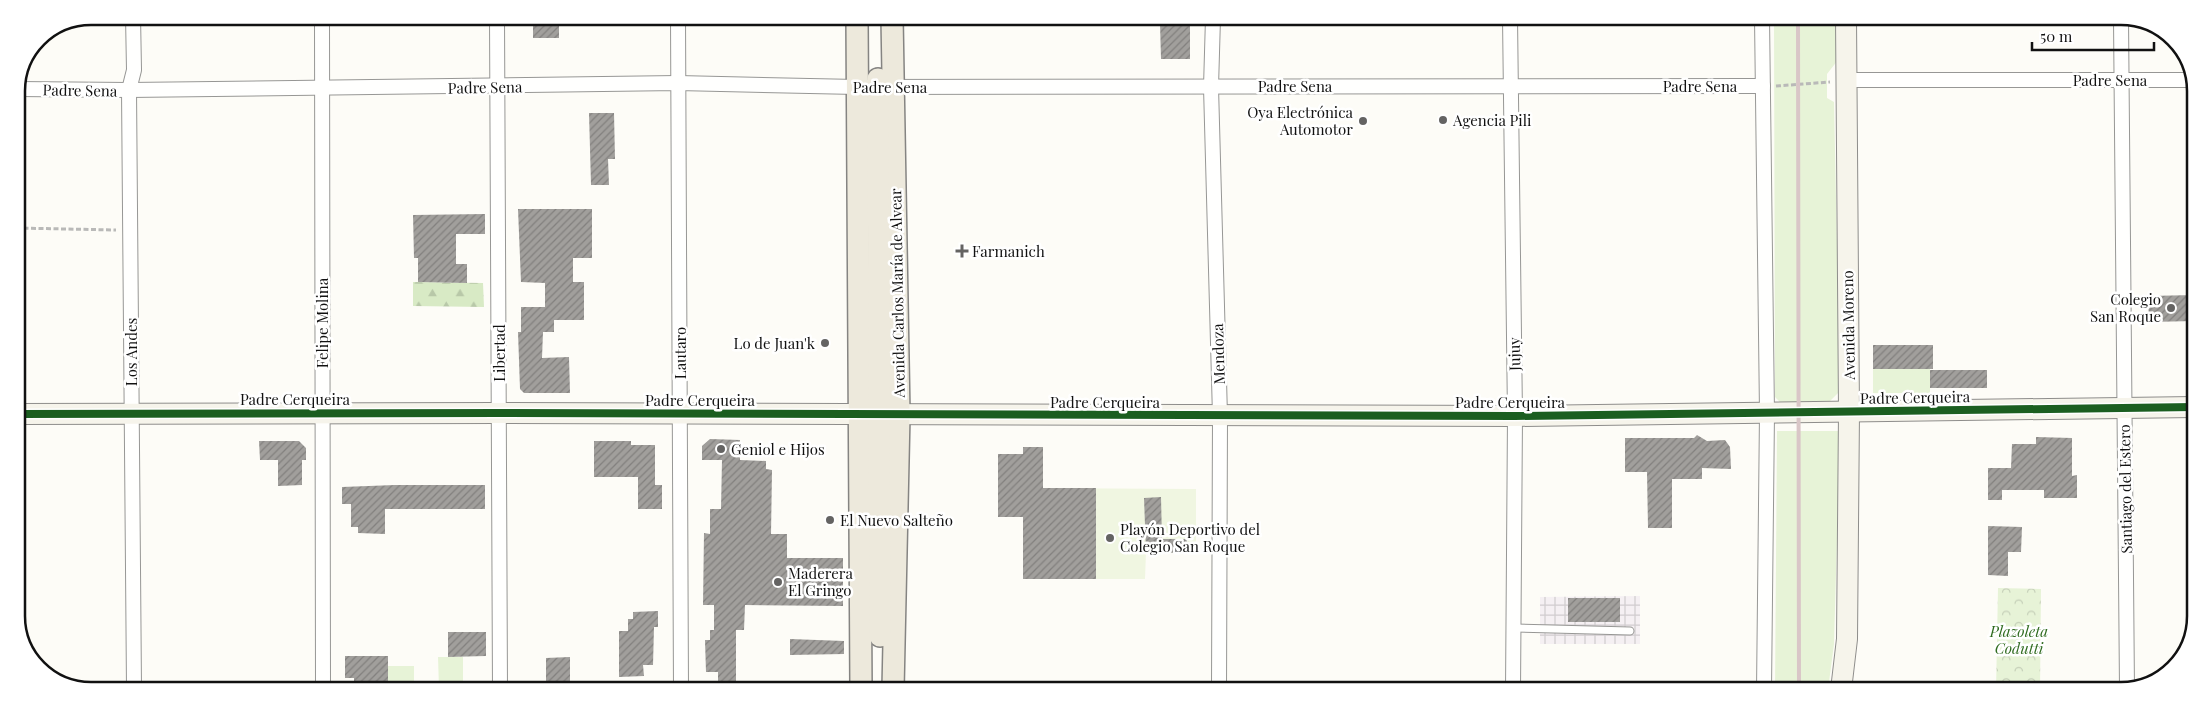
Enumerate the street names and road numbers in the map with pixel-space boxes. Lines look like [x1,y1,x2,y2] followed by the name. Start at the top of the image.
[2073,70,2148,90] street label: Padre Sena
[447,76,523,98] street label: Padre Sena
[1258,76,1333,96] street label: Padre Sena
[1663,76,1738,96] street label: Padre Sena
[853,77,928,97] street label: Padre Sena
[42,79,118,101] street label: Padre Sena
[885,188,909,399] street label: Avenida Carlos María de Alvear
[1837,270,1859,381] street label: Avenida Moreno
[312,277,332,368] street label: Felipe Molina
[121,318,141,386] street label: Los Andes
[1207,323,1229,385] street label: Mendoza
[489,324,509,382] street label: Libertad
[670,327,690,379] street label: Lautaro
[1504,337,1524,372] street label: Jujuy
[1860,386,1971,408] street label: Padre Cerqueira
[240,389,351,409] street label: Padre Cerqueira
[645,390,756,410] street label: Padre Cerqueira
[1050,392,1161,412] street label: Padre Cerqueira
[1455,392,1566,412] street label: Padre Cerqueira
[2114,424,2136,554] street label: Santiago del Estero

